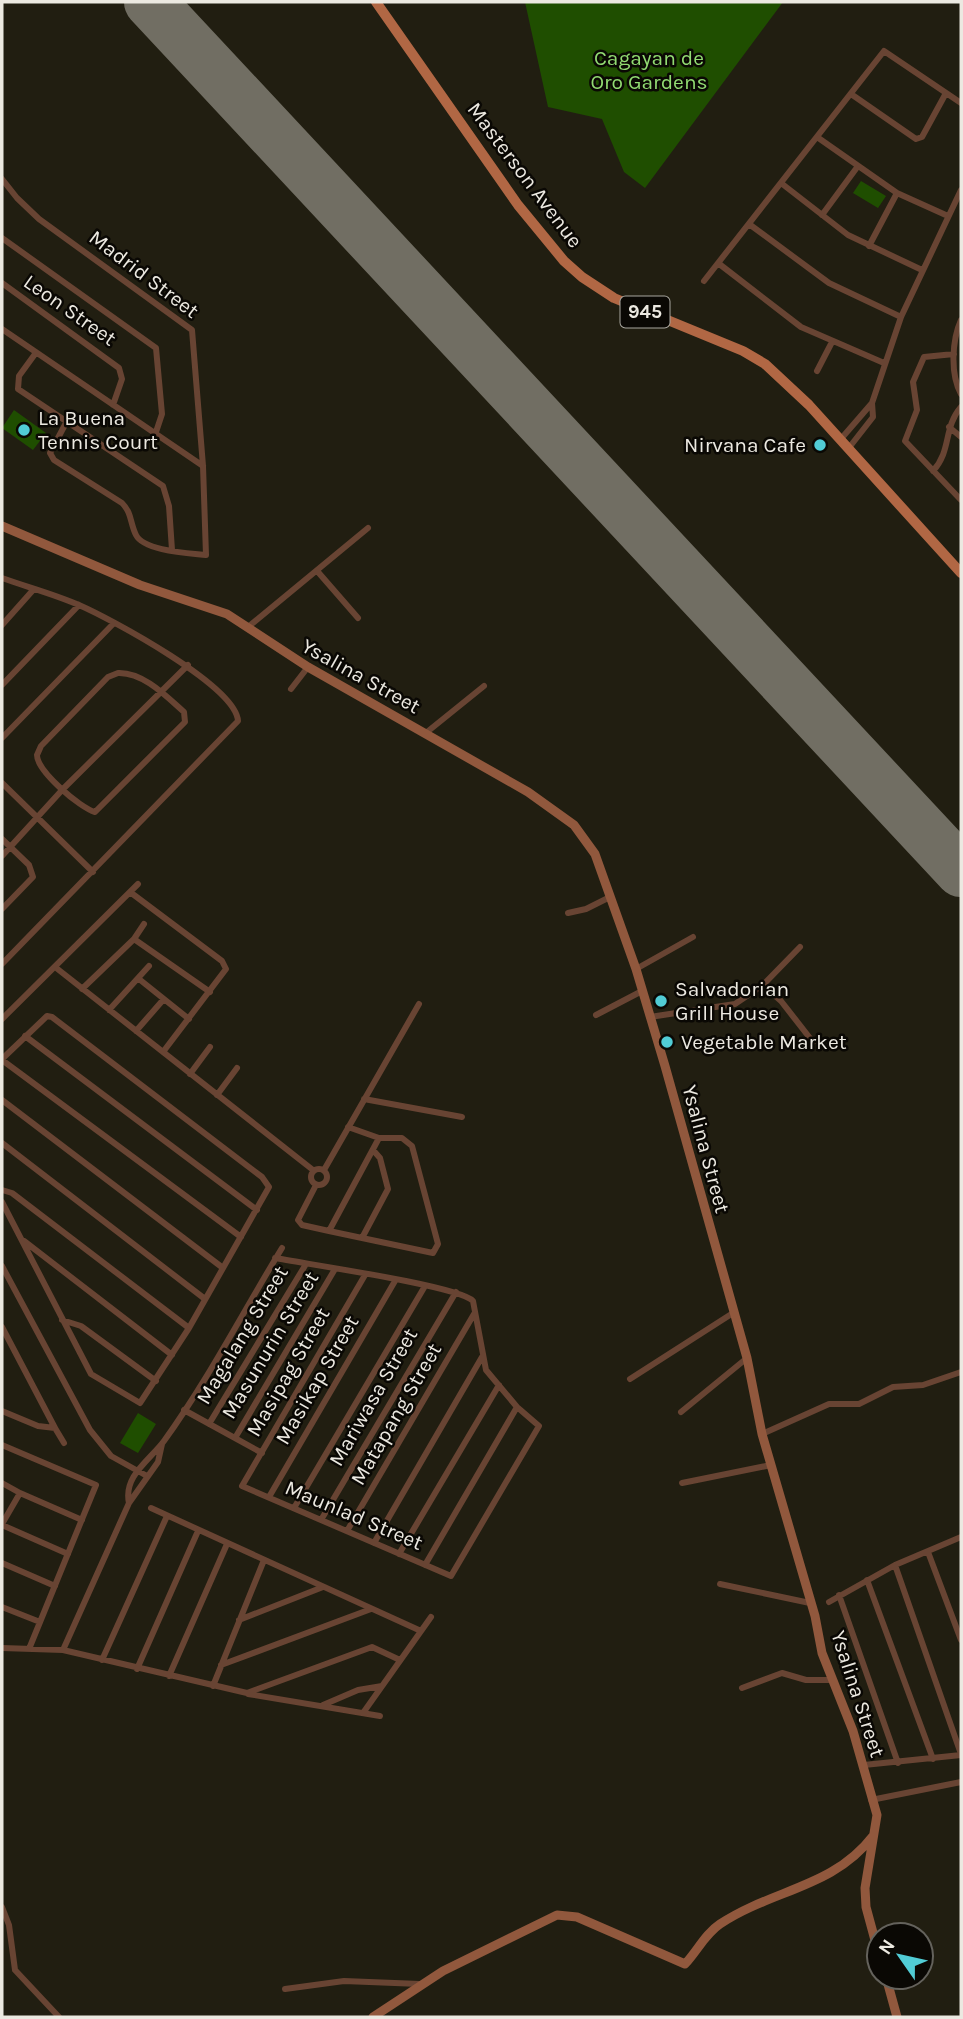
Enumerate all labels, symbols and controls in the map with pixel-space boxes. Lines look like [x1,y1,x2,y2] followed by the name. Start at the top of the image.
[590,46,708,94] park label: Cagayan de Oro Gardens
[462,98,588,252] street label: Masterson Avenue
[85,225,203,323] street label: Madrid Street
[19,269,121,351] street label: Leon Street
[620,296,670,328] road number: 945
[38,406,158,454] place label: La Buena Tennis Court
[16,422,32,438] marker: La Buena Tennis Court
[684,433,806,457] place label: Nirvana Cafe
[812,437,828,453] marker: Nirvana Cafe
[298,634,425,718] street label: Ysalina Street
[675,977,789,1025] place label: Salvadorian Grill House
[653,993,669,1009] marker: Salvadorian Grill House
[681,1030,847,1054] place label: Vegetable Market
[659,1034,675,1050] marker: Vegetable Market
[677,1082,735,1216] street label: Ysalina Street
[191,1261,293,1409] street label: Magalang Street
[217,1267,324,1423] street label: Masunurin Street
[241,1303,335,1441] street label: Masipag Street
[270,1311,364,1449] street label: Masikap Street
[324,1324,422,1470] street label: Mariwasa Street
[346,1339,446,1489] street label: Matapang Street
[282,1475,427,1555] street label: Maunlad Street
[826,1628,890,1760] street label: Ysalina Street
[865,1921,935,1991] north arrow
[874,1935,900,1959] text: N

